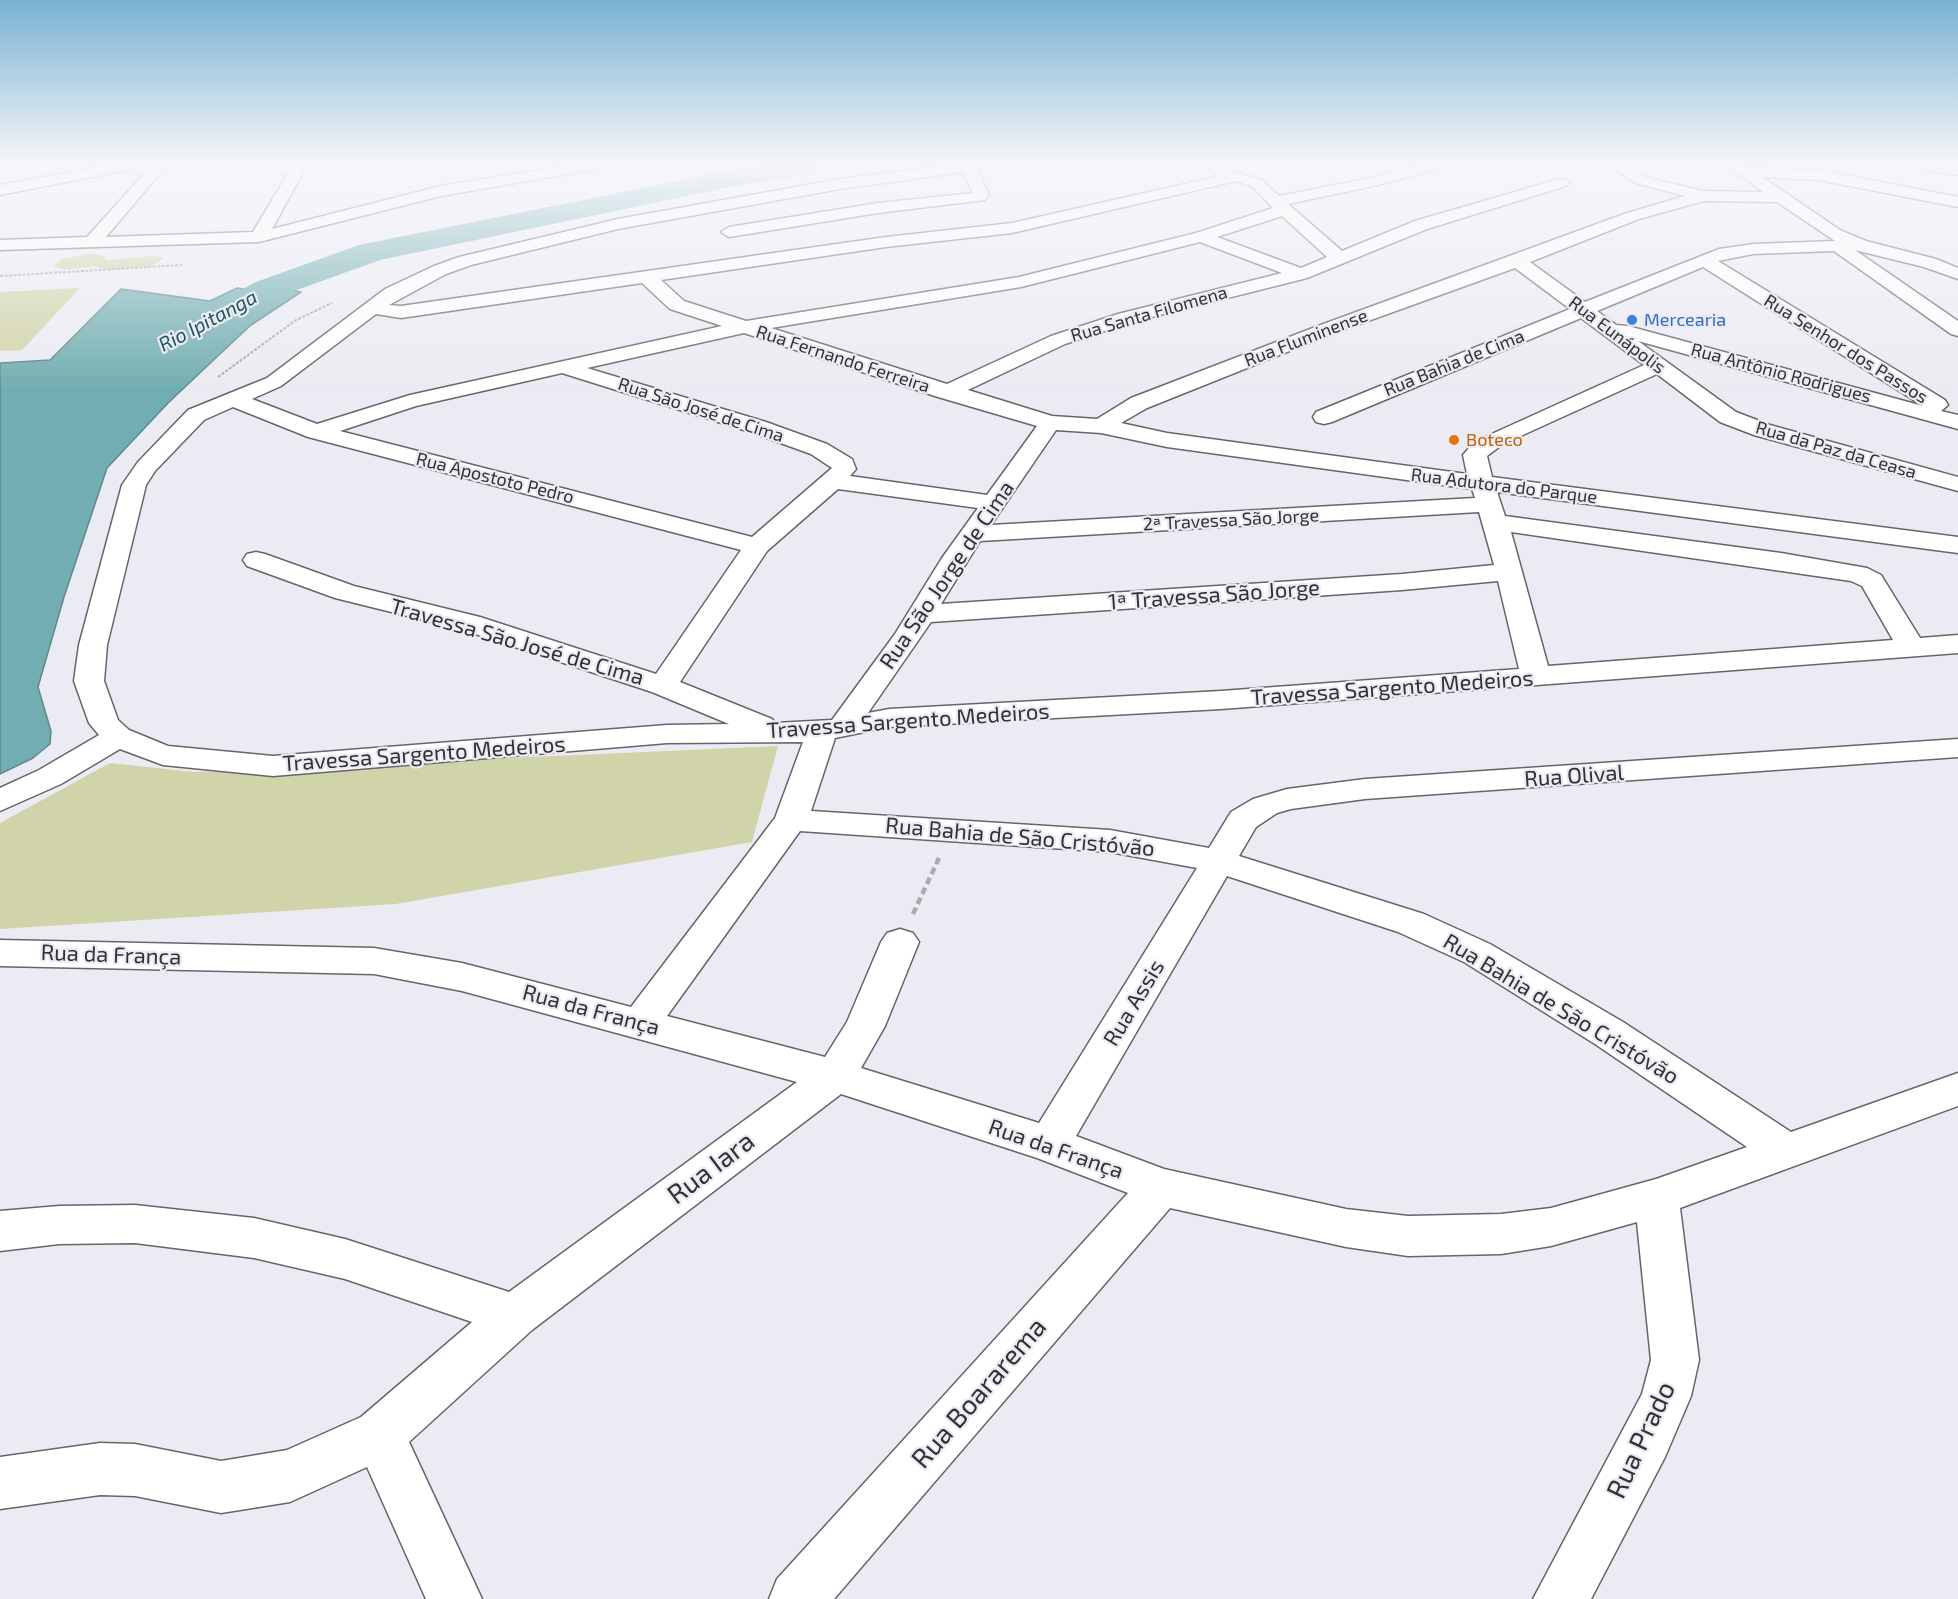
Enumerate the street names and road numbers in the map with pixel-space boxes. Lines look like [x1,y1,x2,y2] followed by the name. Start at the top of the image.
[1068,281,1230,347] street label: Rua Santa Filomena
[1760,290,1932,408] street label: Rua Senhor dos Passos
[1564,292,1670,378] street label: Rua Eunápolis
[1241,305,1371,371] street label: Rua Fluminense
[753,321,933,397] street label: Rua Fernando Ferreira
[1381,325,1527,401] street label: Rua Bahia de Cima
[1689,339,1873,407] street label: Rua Antônio Rodrigues
[615,373,787,447] street label: Rua São José de Cima
[1753,417,1919,483] street label: Rua da Paz da Ceasa
[414,448,576,508] street label: Rua Apostoto Pedro
[1410,464,1598,508] street label: Rua Adutora do Parque
[874,476,1020,674] street label: Rua São Jorge de Cima
[1142,505,1320,535] street label: 2ª Travessa São Jorge
[1107,574,1321,616] street label: 1ª Travessa São Jorge
[387,593,647,691] street label: Travessa São José de Cima
[1250,665,1534,711] street label: Travessa Sargento Medeiros
[766,698,1050,744] street label: Travessa Sargento Medeiros
[282,731,566,777] street label: Travessa Sargento Medeiros
[1523,759,1625,793] street label: Rua Olival
[884,812,1156,862] street label: Rua Bahia de São Cristóvão
[1438,928,1684,1090] street label: Rua Bahia de São Cristóvão
[40,939,182,971] street label: Rua da França
[1098,955,1170,1051] street label: Rua Assis
[520,979,662,1041] street label: Rua da França
[985,1114,1127,1184] street label: Rua da França
[661,1125,761,1211] street label: Rua Iara
[905,1311,1053,1475] street label: Rua Boararema
[1600,1376,1682,1504] street label: Rua Prado

